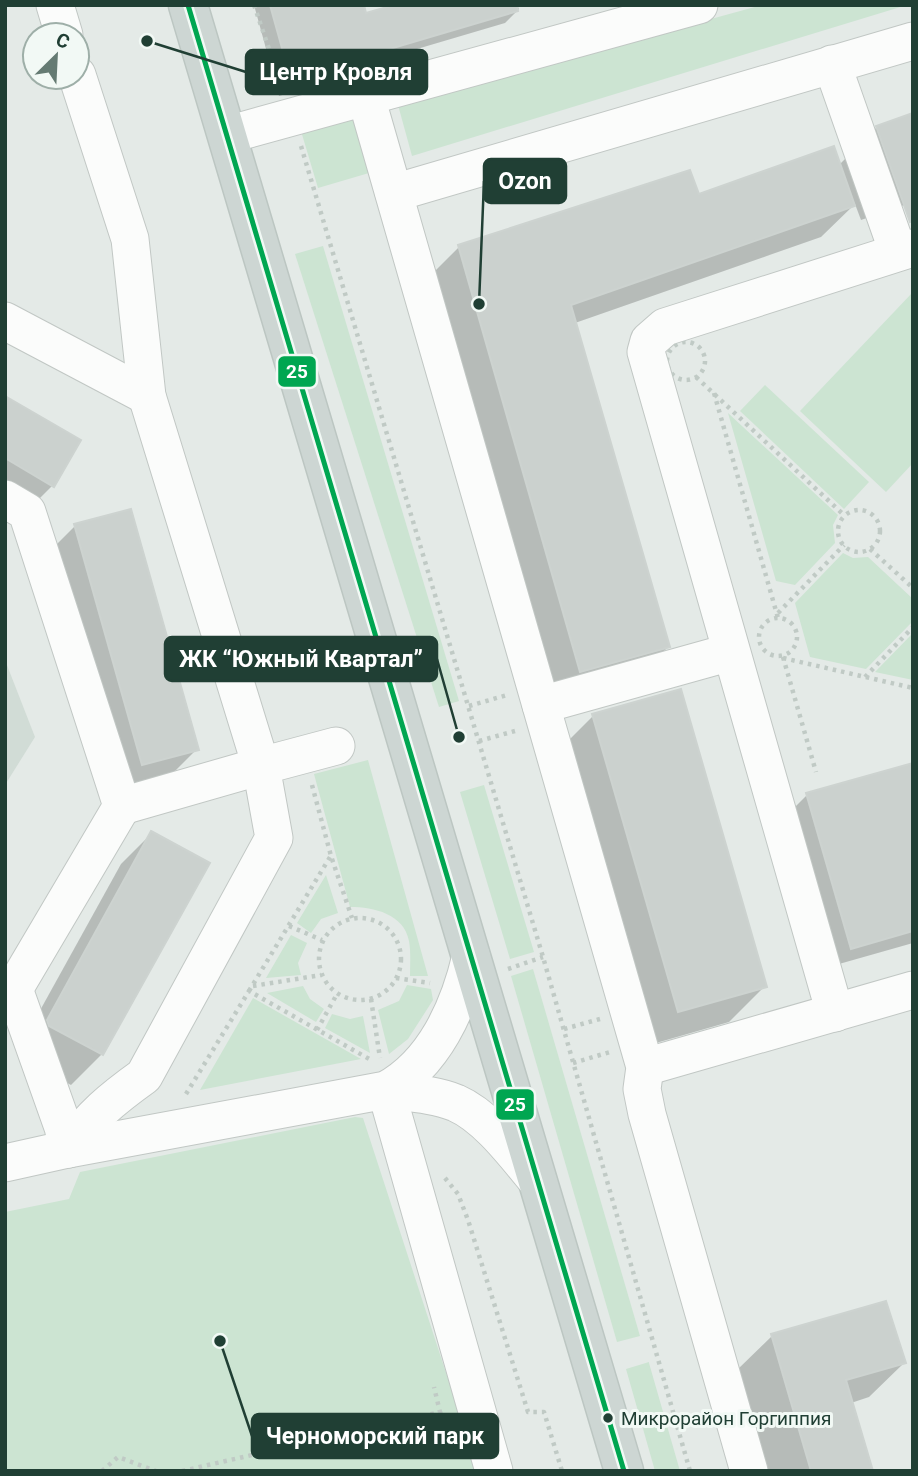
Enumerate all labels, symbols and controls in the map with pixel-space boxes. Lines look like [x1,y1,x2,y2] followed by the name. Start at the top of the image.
[21,21,91,91] north arrow
[52,28,73,54] text: С
[246,50,427,94] callout: Центр Кровля
[260,59,412,86] text: Центр Кровля
[484,159,566,203] callout: Ozon
[498,168,552,195] text: Ozon
[277,355,317,388] line badge: 25
[286,360,308,383] text: 25
[165,637,437,681] callout: ЖК “Южный Квартал”
[179,646,423,673] text: ЖК “Южный Квартал”
[495,1088,535,1121] line badge: 25
[504,1093,526,1116] text: 25
[621,1407,831,1430] place label: Микрорайон Горгиппия
[601,1411,615,1425] marker: Микрорайон Горгиппия
[252,1414,498,1458] callout: Черноморский парк
[266,1423,484,1450] text: Черноморский парк

